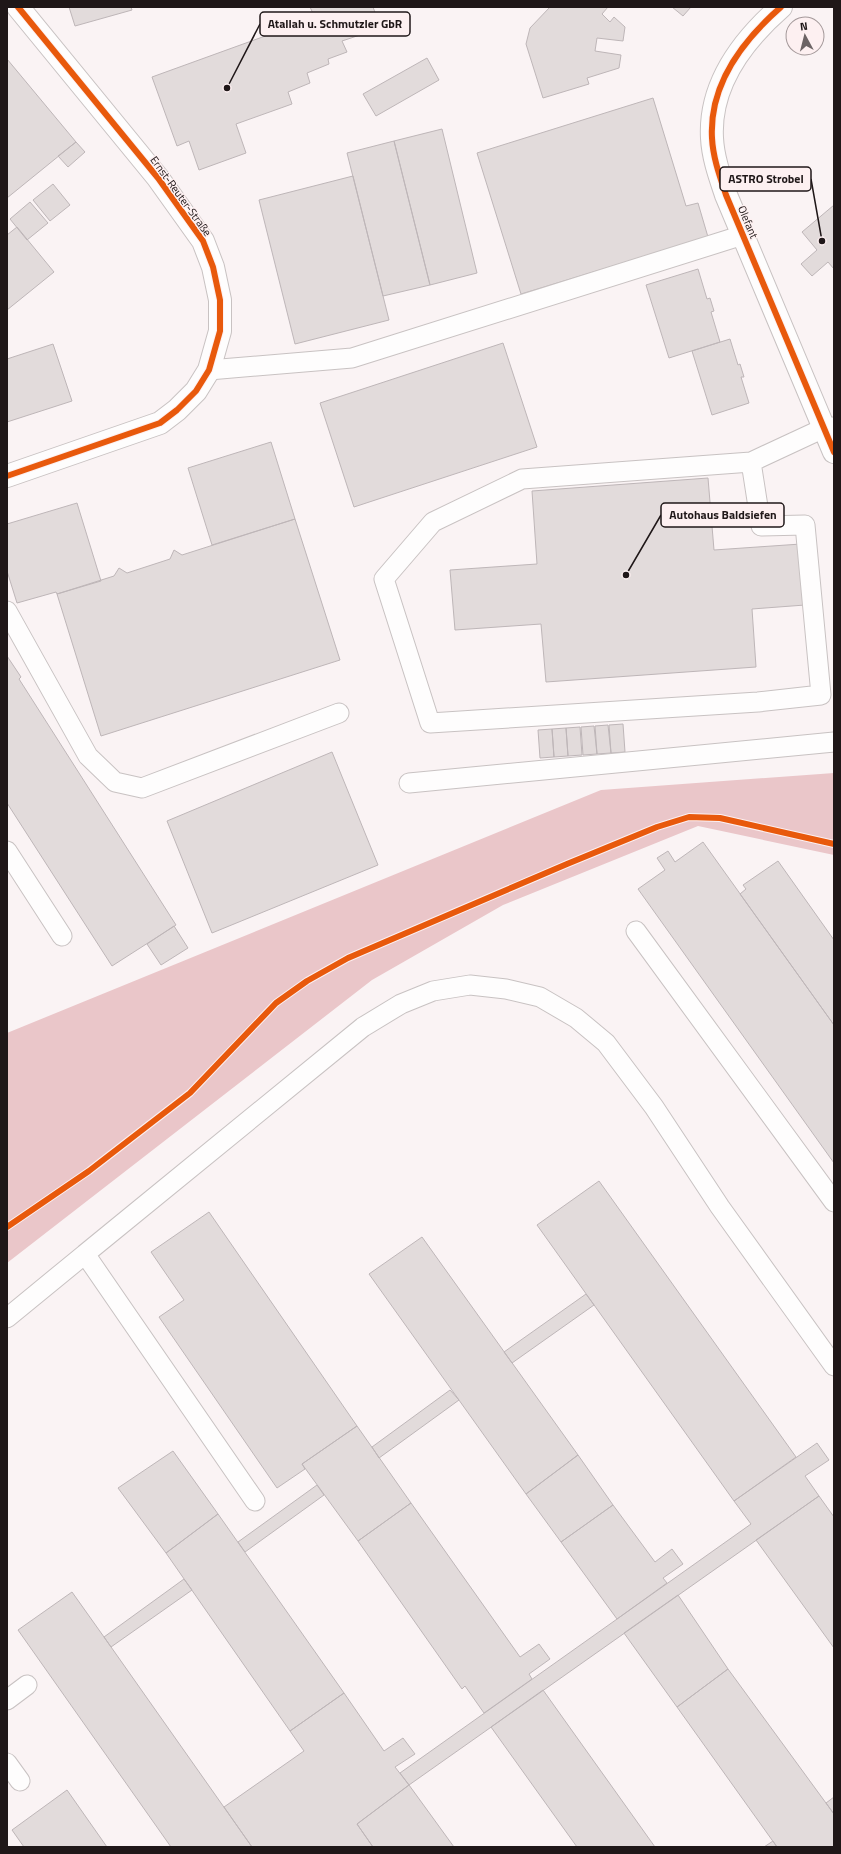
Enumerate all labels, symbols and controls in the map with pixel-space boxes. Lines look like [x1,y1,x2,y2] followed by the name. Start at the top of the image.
[260,12,410,36] callout: Atallah u. Schmutzler GbR
[268,14,402,33] text: Atallah u. Schmutzler GbR
[785,16,825,56] north arrow
[799,18,809,34] text: N
[146,153,216,240] street label: Ernst-Reuter-Straße
[720,167,811,191] callout: ASTRO Strobel
[728,169,804,188] text: ASTRO Strobel
[734,203,762,241] street label: Olefant
[661,503,784,527] callout: Autohaus Baldsiefen
[669,505,777,524] text: Autohaus Baldsiefen

